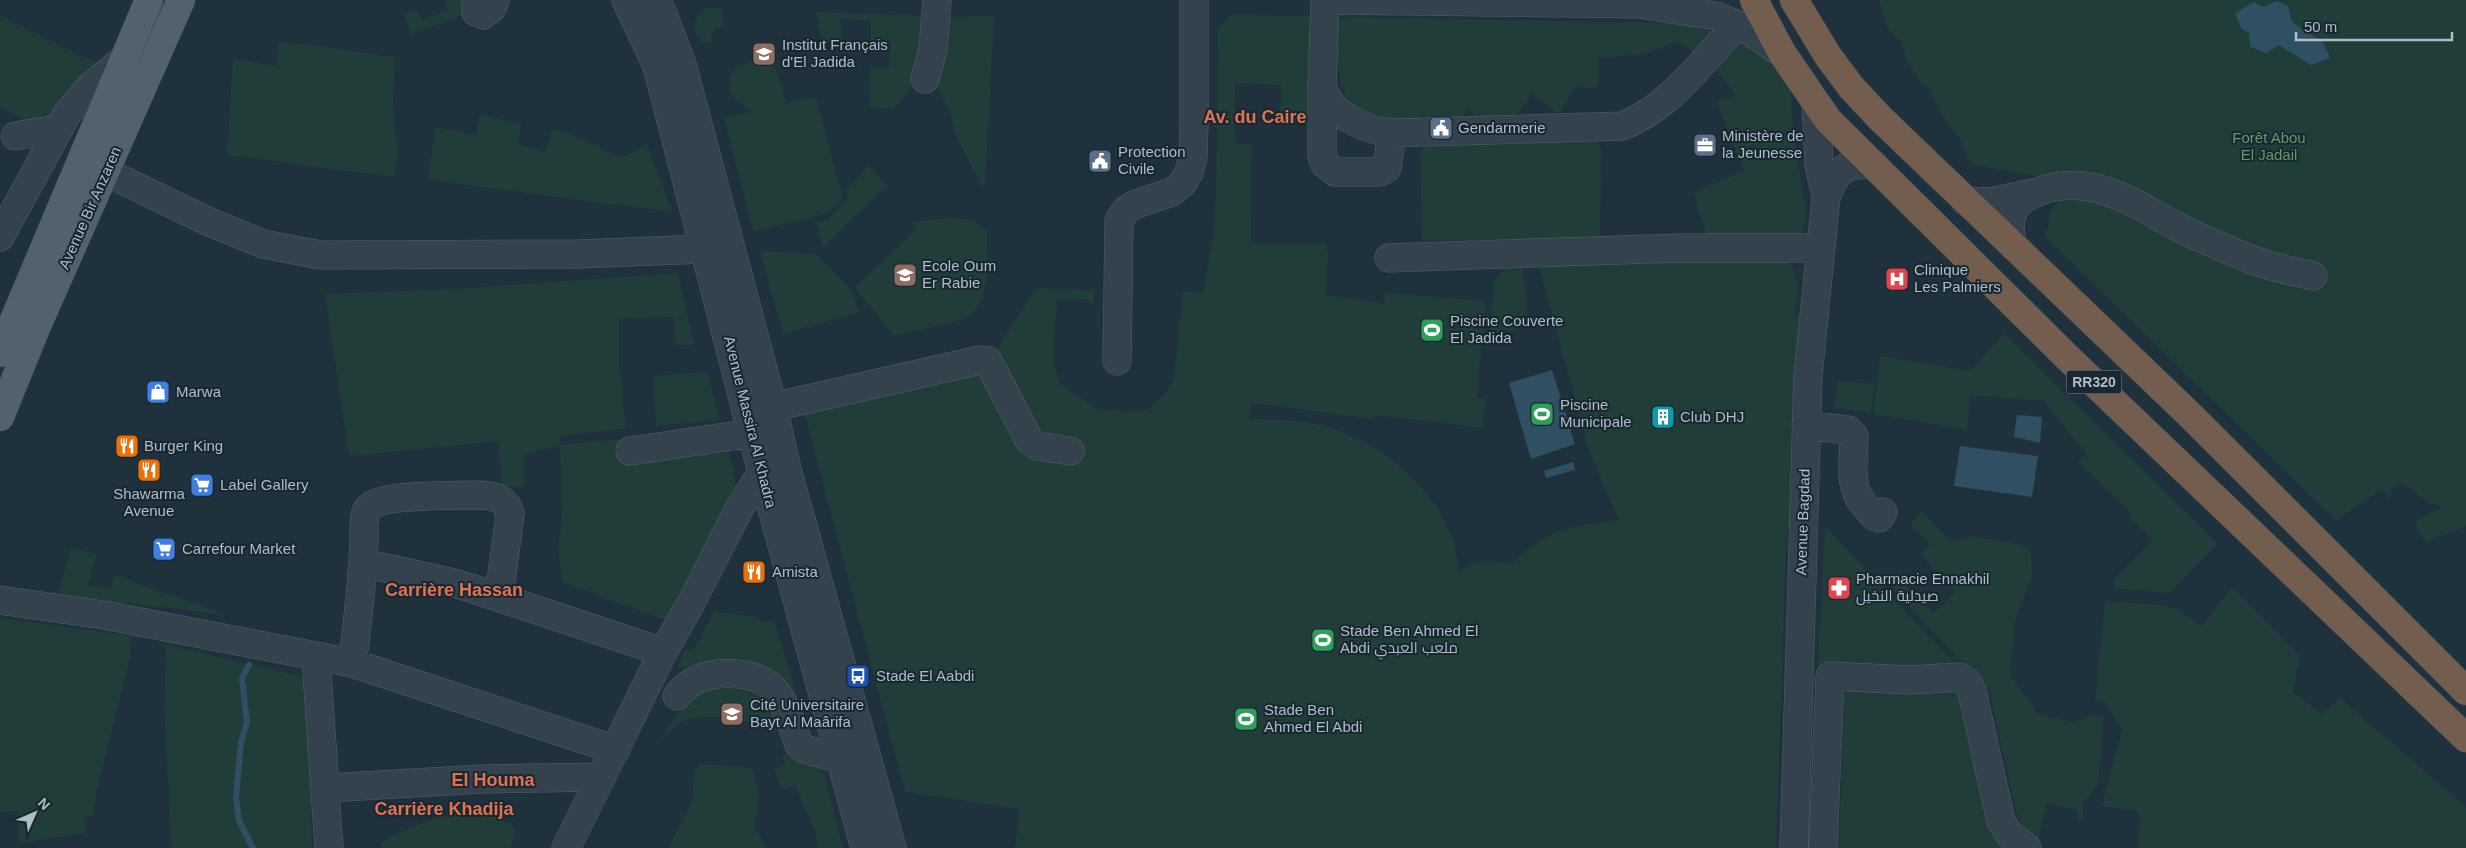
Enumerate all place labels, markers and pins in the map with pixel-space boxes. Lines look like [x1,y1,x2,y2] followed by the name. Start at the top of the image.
[782,36,888,70] place label: Institut Français d'El Jadida
[751,41,777,67] school or university icon: Institut Français d'El Jadida
[1428,115,1454,141] public building icon: Gendarmerie
[1458,119,1546,136] place label: Gendarmerie
[1722,127,1804,161] place label: Ministère de la Jeunesse
[1692,132,1718,158] office icon: Ministère de la Jeunesse
[1118,143,1186,177] place label: Protection Civile
[1087,148,1113,174] public building icon: Protection Civile
[922,257,996,291] place label: Ecole Oum Er Rabie
[1914,261,2001,295] place label: Clinique Les Palmiers
[892,262,918,288] school or university icon: Ecole Oum Er Rabie
[1884,266,1910,292] hospital icon: Clinique Les Palmiers
[1450,312,1563,346] place label: Piscine Couverte El Jadida
[1419,317,1445,343] sports icon: Piscine Couverte El Jadida
[145,379,171,405] shop icon: Marwa
[176,383,222,400] place label: Marwa
[1560,396,1632,430] place label: Piscine Municipale
[1529,401,1555,427] sports icon: Piscine Municipale
[1650,404,1676,430] building icon: Club DHJ
[1680,408,1744,425] place label: Club DHJ
[114,433,140,459] restaurant icon: Burger King
[144,437,223,454] place label: Burger King
[136,457,162,483] restaurant icon: Shawarma Avenue
[189,472,215,498] supermarket icon: Label Gallery
[220,476,309,493] place label: Label Gallery
[113,485,186,519] place label: Shawarma Avenue
[151,536,177,562] supermarket icon: Carrefour Market
[182,540,296,557] place label: Carrefour Market
[741,559,767,585] restaurant icon: Amista
[772,563,819,580] place label: Amista
[1856,570,1989,606] place label: Pharmacie Ennakhil صيدلية النخيل
[1826,575,1852,601] pharmacy icon: Pharmacie Ennakhil صيدلية النخيل
[1340,622,1478,660] place label: Stade Ben Ahmed El Abdi ملعب العبدي
[1310,627,1336,653] sports icon: Stade Ben Ahmed El Abdi ملعب العبدي
[845,663,871,689] bus stop icon: Stade El Aabdi
[876,667,974,684] place label: Stade El Aabdi
[750,696,864,730] place label: Cité Universitaire Bayt Al Maârifa
[719,701,745,727] school or university icon: Cité Universitaire Bayt Al Maârifa
[1264,701,1362,735] place label: Stade Ben Ahmed El Abdi
[1233,706,1259,732] sports icon: Stade Ben Ahmed El Abdi

